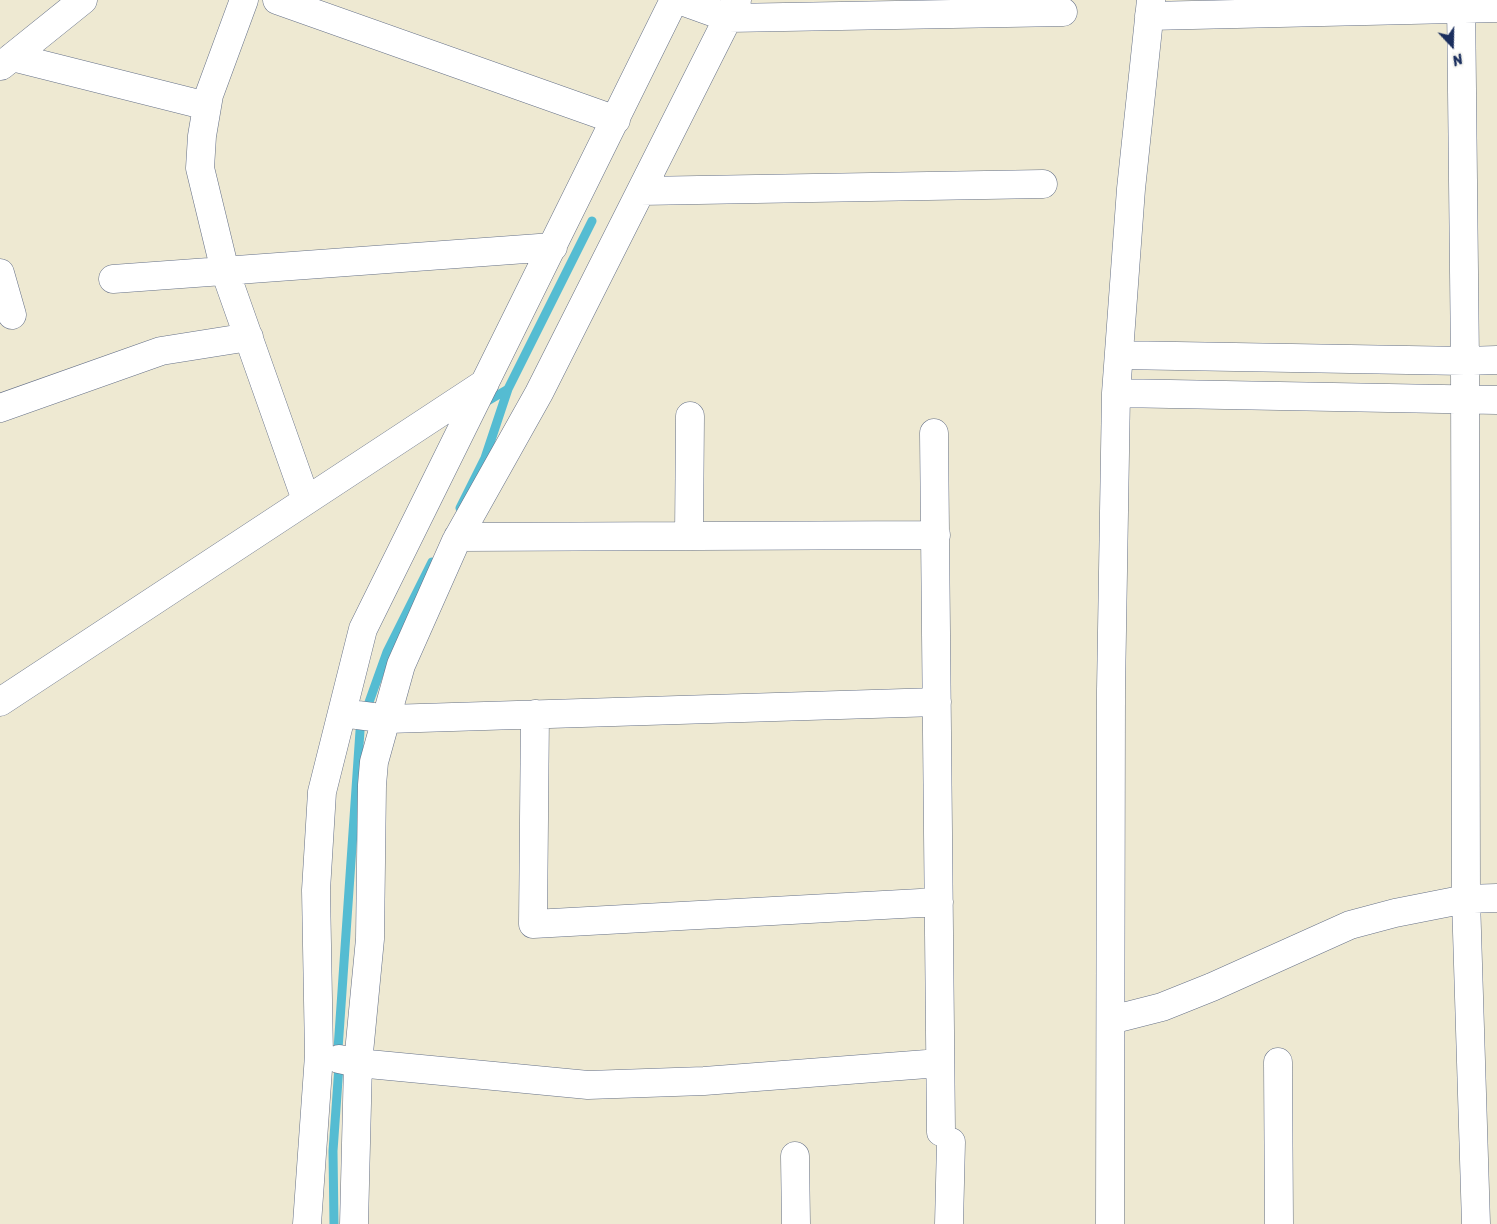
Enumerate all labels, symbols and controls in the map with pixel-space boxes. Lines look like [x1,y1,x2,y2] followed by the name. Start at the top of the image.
[1427,20,1477,70] north arrow
[1449,46,1467,73] text: N

